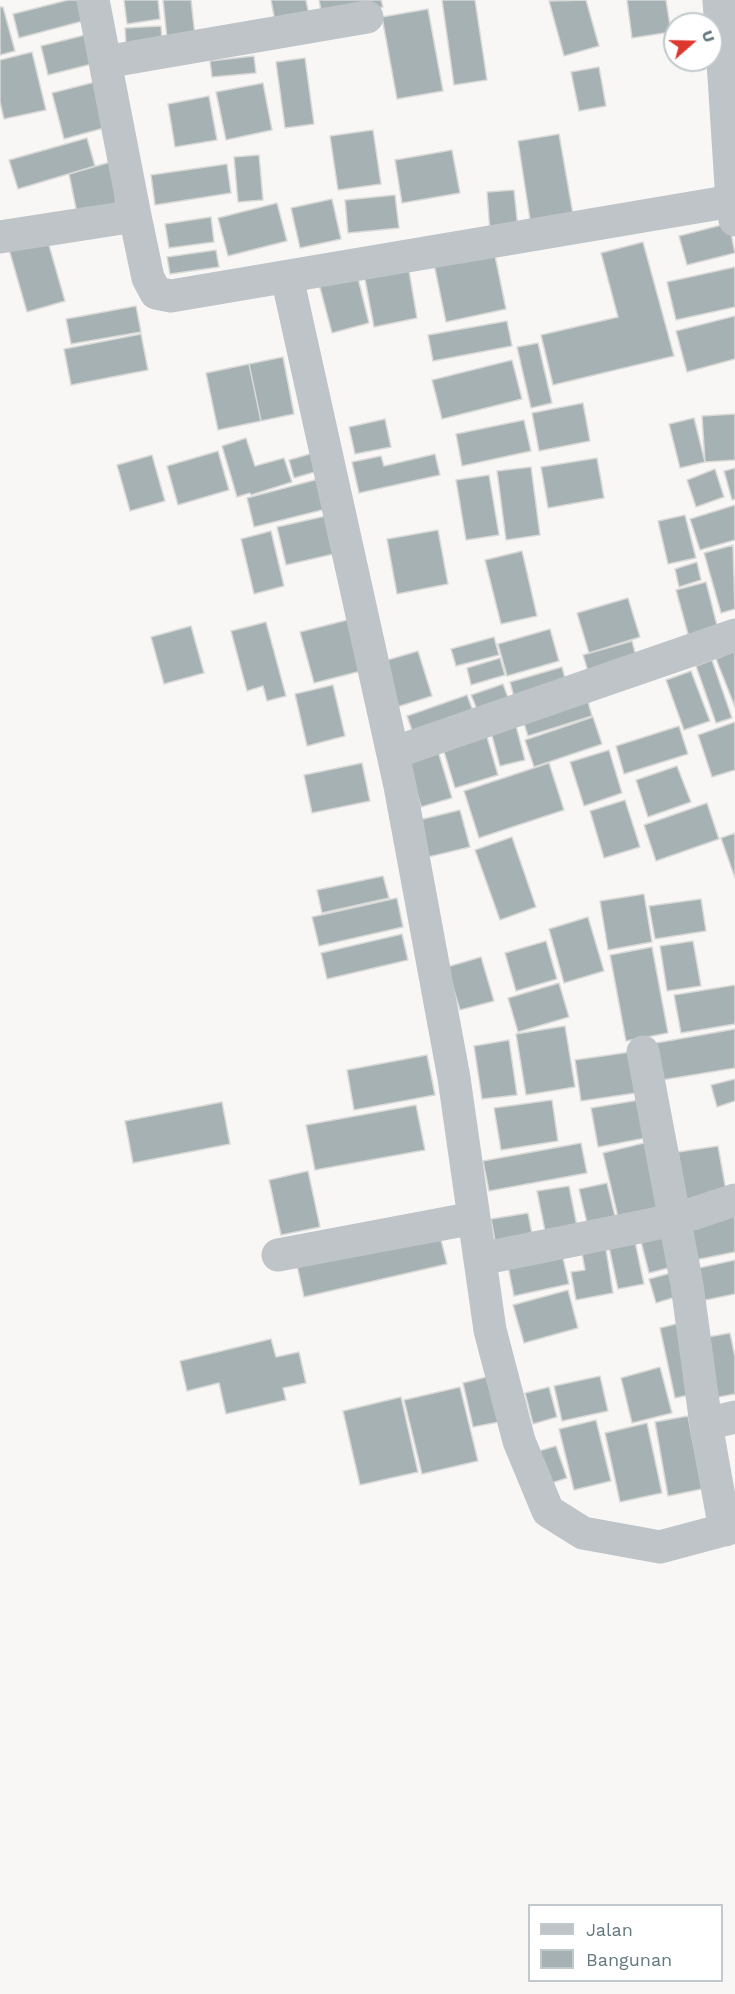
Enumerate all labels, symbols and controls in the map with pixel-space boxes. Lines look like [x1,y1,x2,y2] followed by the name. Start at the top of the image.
[663,12,723,72] north arrow
[698,28,719,45] text: U
[528,1904,723,1982] legend
[586,1919,633,1940] text: Jalan
[586,1949,672,1970] text: Bangunan

